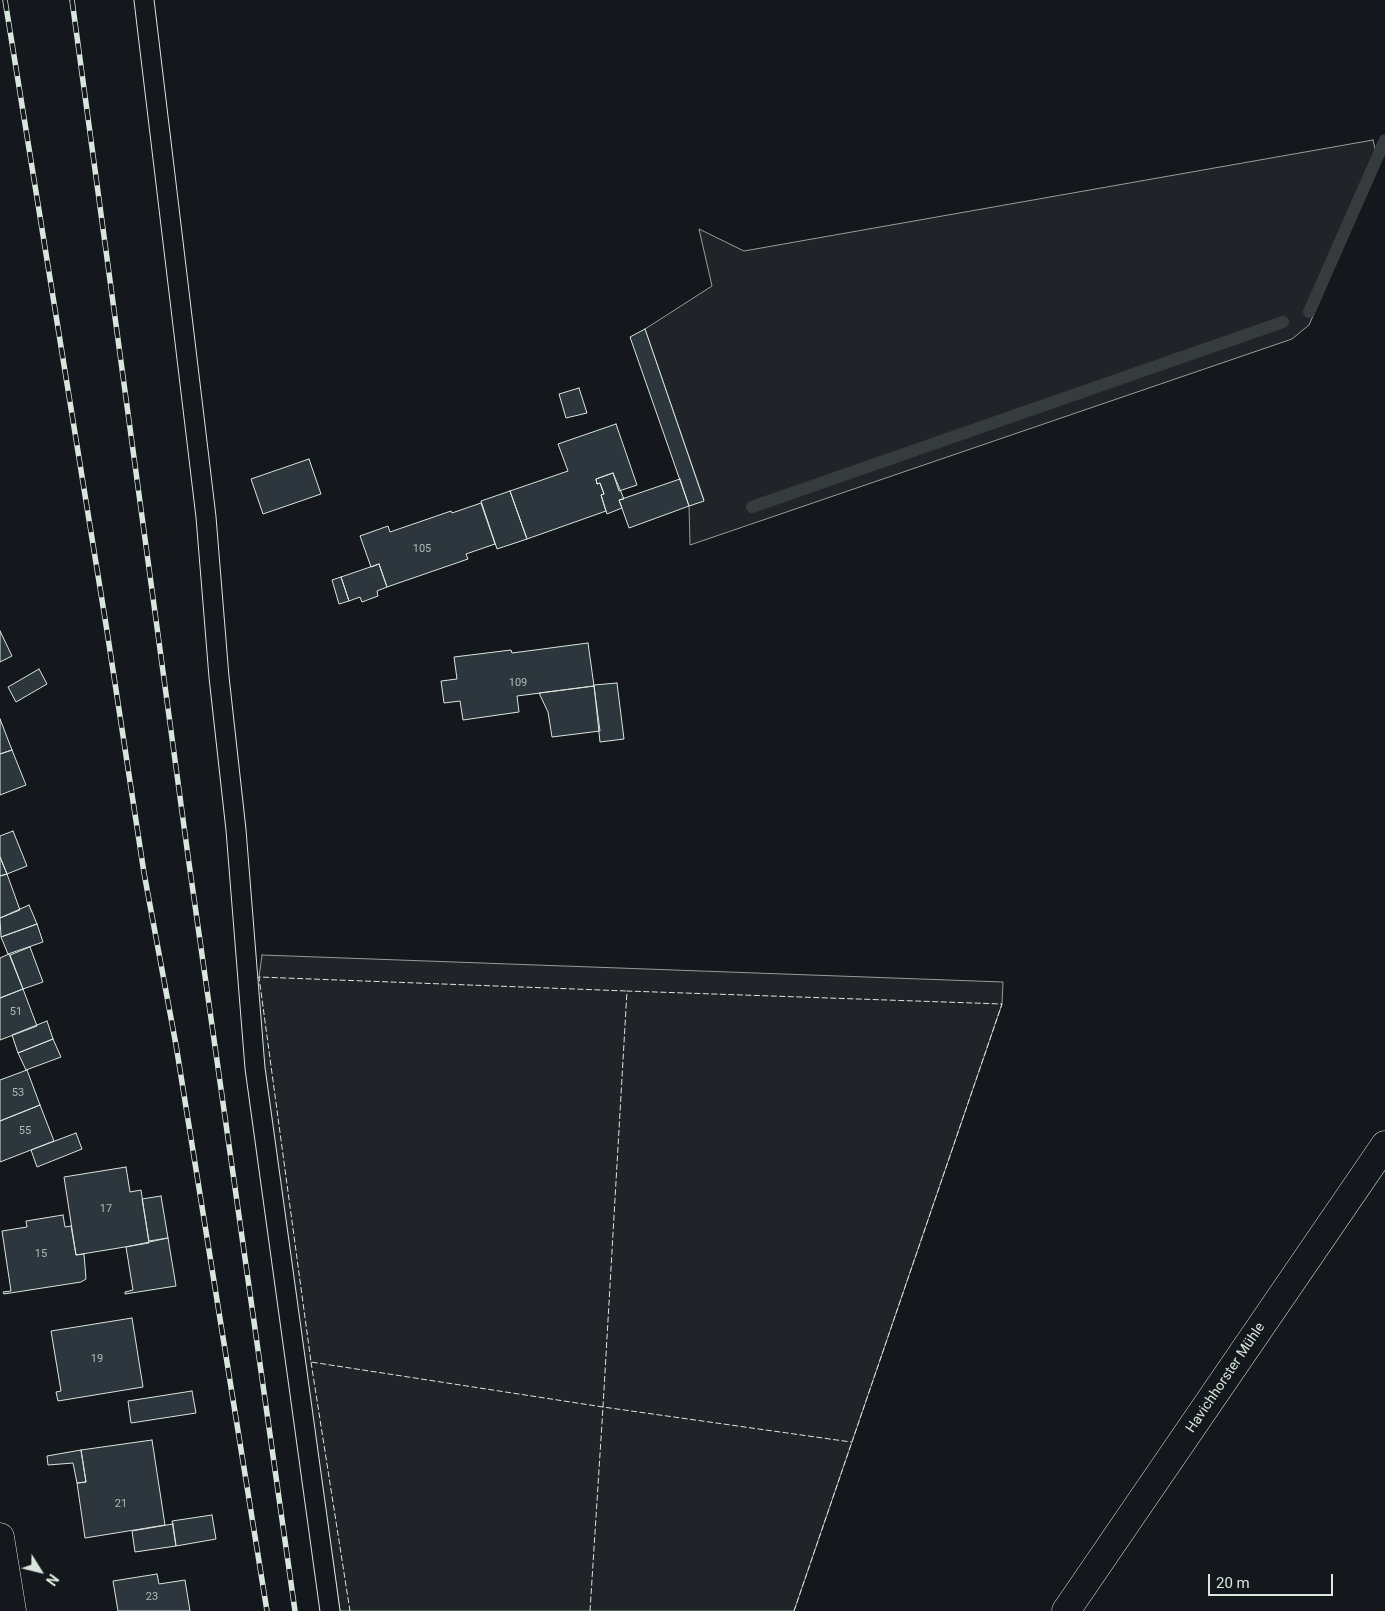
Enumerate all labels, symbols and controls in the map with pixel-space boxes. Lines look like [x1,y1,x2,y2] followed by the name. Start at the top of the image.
[413,542,431,556] house number: 105
[509,676,527,690] house number: 109
[10,1005,22,1019] house number: 51
[12,1086,24,1100] house number: 53
[19,1124,31,1138] house number: 55
[100,1202,112,1216] house number: 17
[35,1247,47,1261] house number: 15
[1183,1320,1269,1436] street label: Havichhorster Mühle
[91,1352,103,1366] house number: 19
[115,1497,127,1511] house number: 21
[15,1546,65,1596] north arrow
[1210,1564,1335,1596] scale bar
[43,1571,62,1589] text: N
[1216,1574,1250,1592] text: 20 m
[146,1590,158,1604] house number: 23

